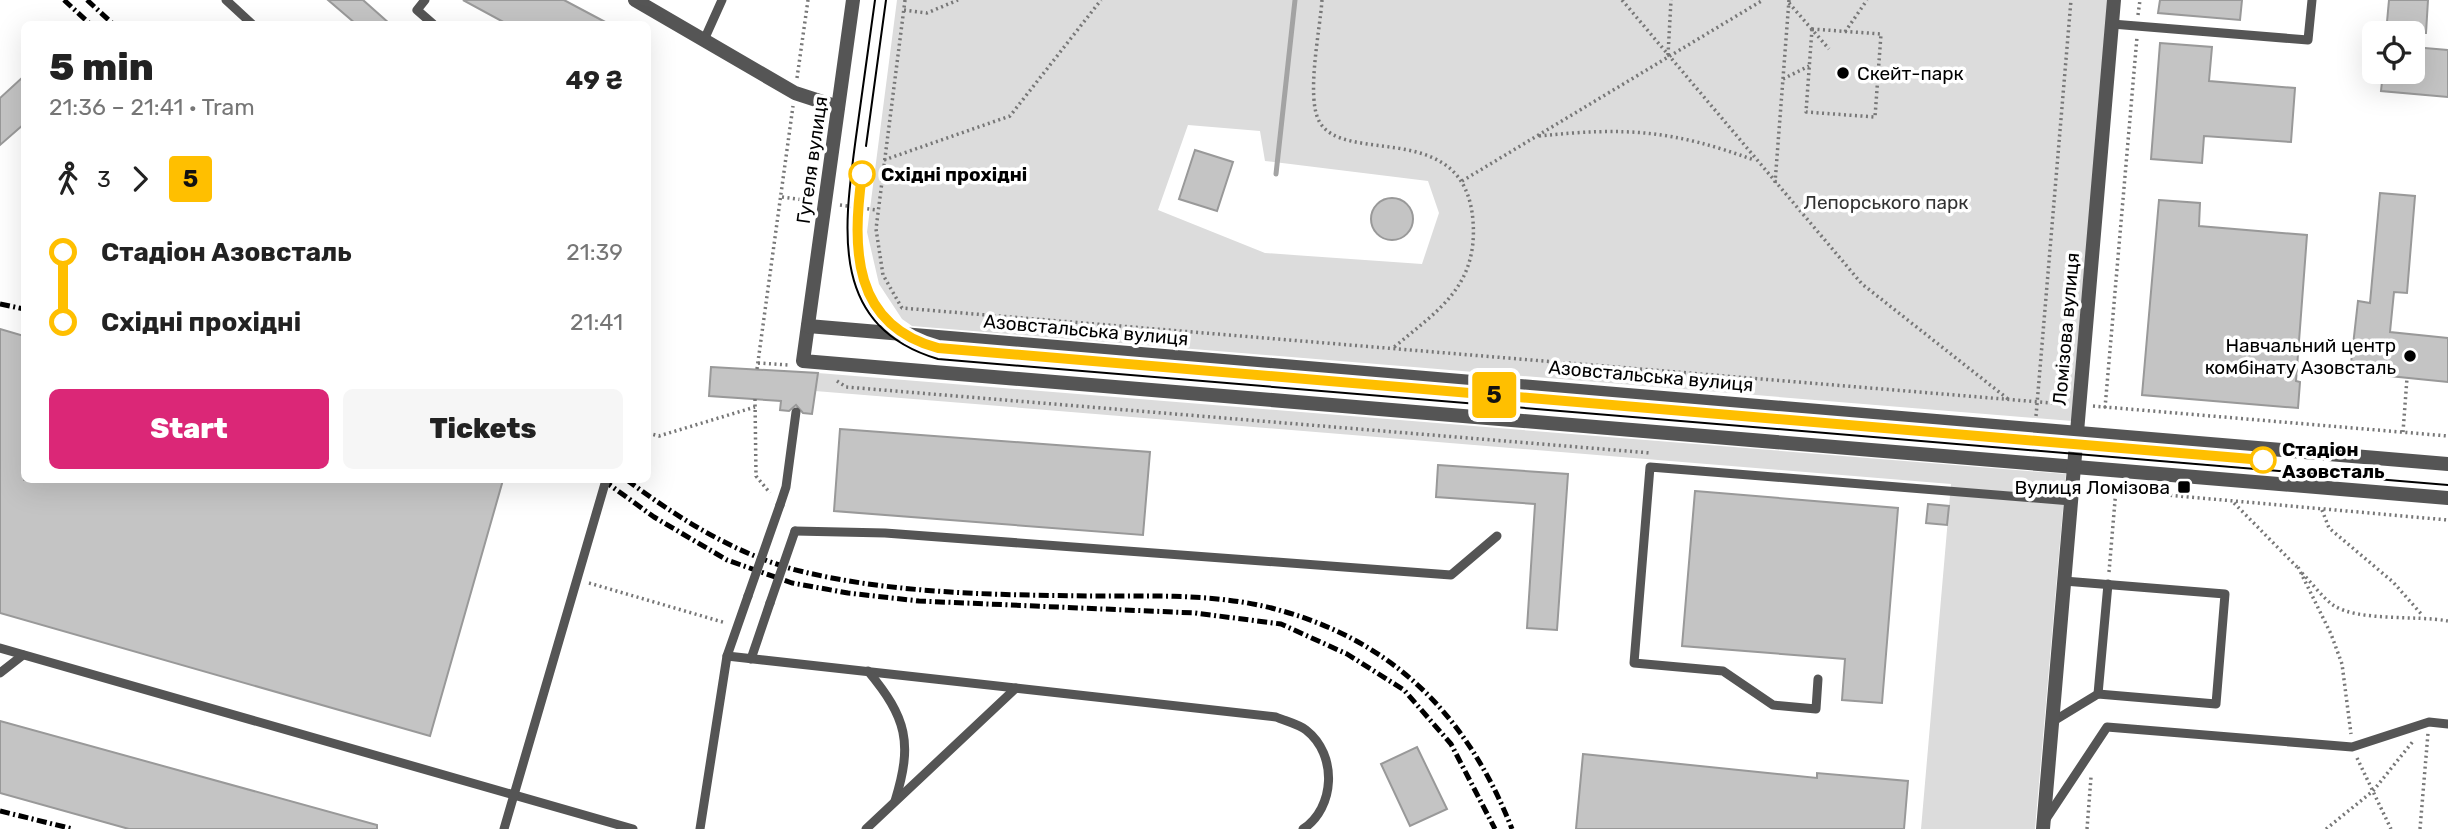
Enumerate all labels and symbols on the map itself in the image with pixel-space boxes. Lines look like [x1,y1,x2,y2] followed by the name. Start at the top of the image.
[1857,62,1964,85] place label: Скейт-парк
[1835,65,1851,81] marker: Скейт-парк
[792,95,832,225] street label: Гугеля вулиця
[849,161,875,187] marker: Східні прохідні
[881,163,1027,186] place label: Східні прохідні
[1804,191,1968,214] park label: Лепорського парк
[2048,252,2084,406] street label: Ломізова вулиця
[982,310,1190,350] street label: Азовстальська вулиця
[2205,334,2396,379] place label: Навчальний центр комбінату Азовсталь
[2402,348,2418,364] marker: Навчальний центр комбінату Азовсталь
[1547,356,1755,396] street label: Азовстальська вулиця
[1471,372,1517,418] line badge: 5
[2282,438,2385,483] place label: Стадіон Азовсталь
[2250,447,2276,473] marker: Стадіон Азовсталь
[2015,476,2170,499] place label: Вулиця Ломізова
[2176,479,2192,495] marker: Вулиця Ломізова

